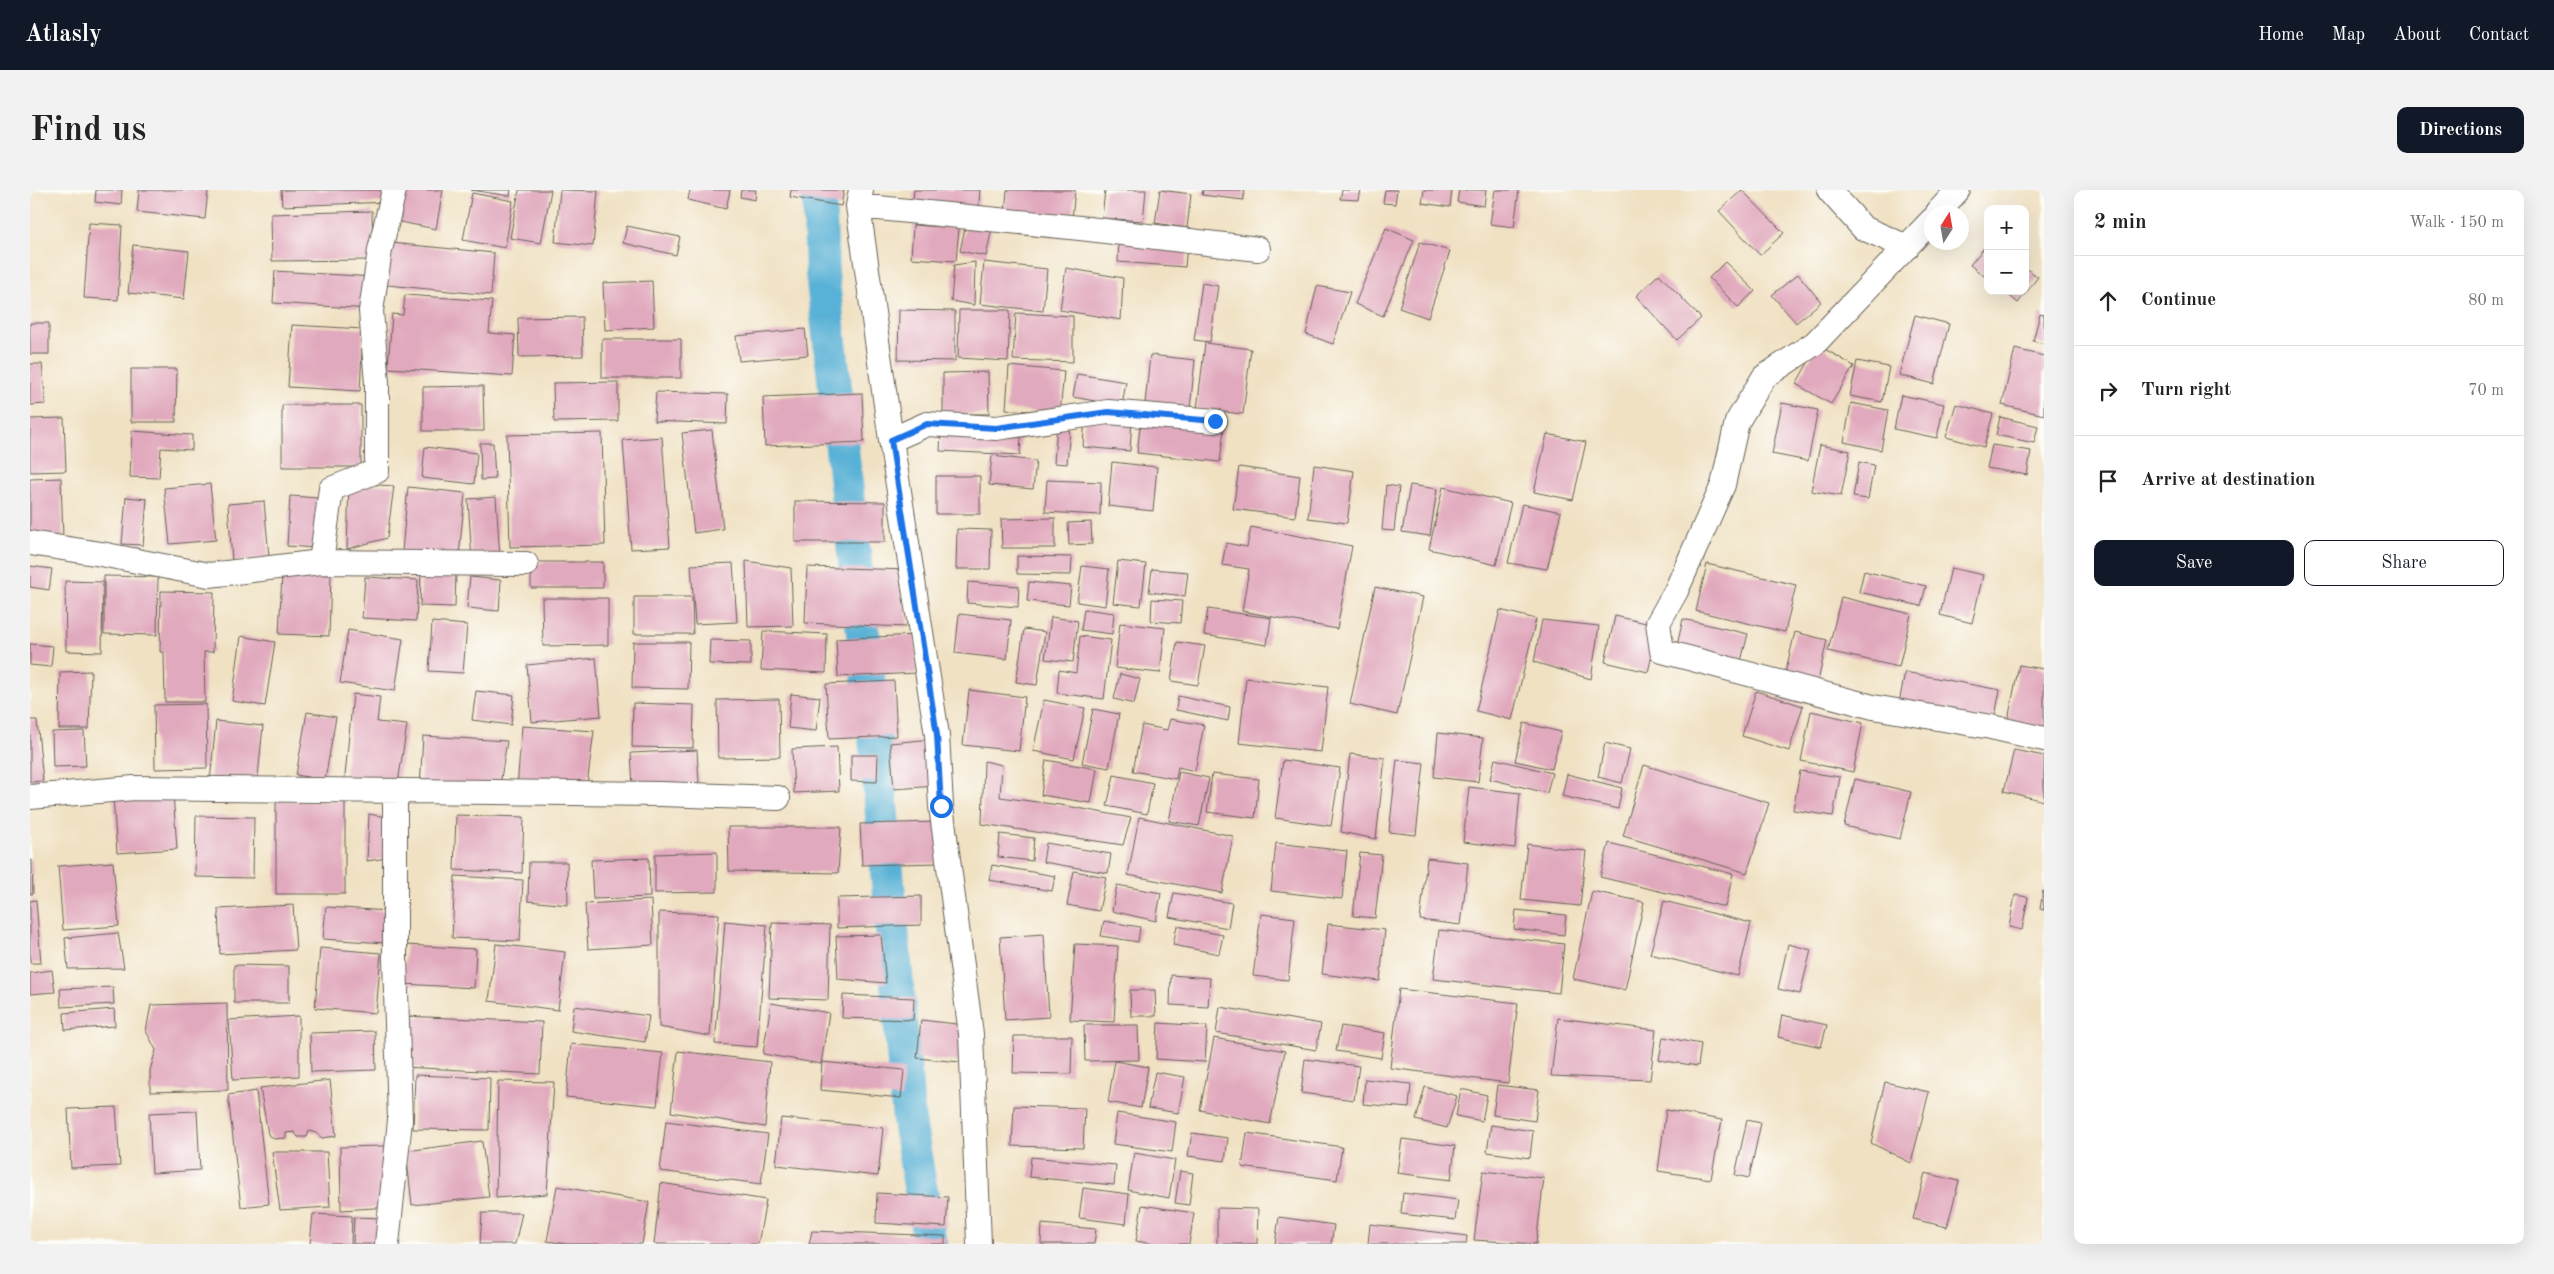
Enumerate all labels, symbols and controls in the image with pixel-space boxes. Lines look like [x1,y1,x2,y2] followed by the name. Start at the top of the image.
[25,23,102,47] text: Atlasly
[2258,26,2304,44] text: Home
[2332,26,2365,44] text: Map
[2393,26,2441,44] text: About
[2469,26,2529,44] text: Contact
[2397,107,2524,153] button: Directions
[30,113,146,148] text: Find us
[1924,205,1969,250] north arrow
[1984,205,2029,295] map controls
[1984,205,2029,250] button: +
[2094,212,2147,233] text: 2 min
[2409,215,2504,231] text: Walk · 150 m
[1984,250,2029,295] button: −
[2094,287,2122,315] icon: ahead
[2141,291,2216,310] text: Continue
[2468,293,2504,309] text: 80 m
[2094,377,2122,405] icon: right
[2141,381,2231,400] text: Turn right
[2468,383,2504,399] text: 70 m
[1204,410,1227,433] route end
[2094,467,2122,495] icon: arrive
[2141,471,2315,490] text: Arrive at destination
[2094,540,2294,586] button: Save
[2304,540,2504,586] button: Share
[930,795,953,818] route start

